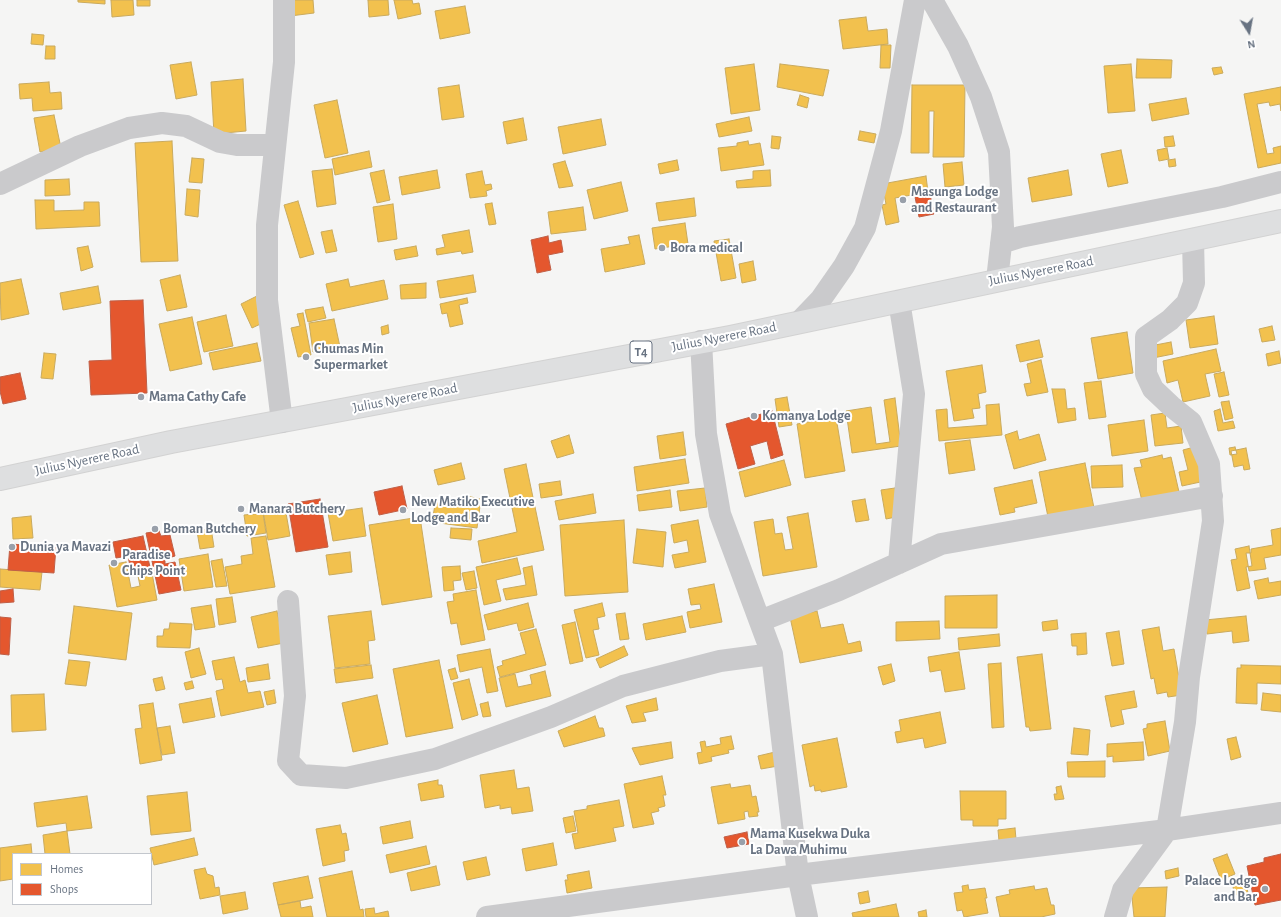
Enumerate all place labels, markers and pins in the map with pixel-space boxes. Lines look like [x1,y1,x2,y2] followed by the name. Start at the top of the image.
[911,184,998,216] place label: Masunga Lodge and Restaurant
[898,195,908,205] marker: Masunga Lodge and Restaurant
[670,240,743,256] place label: Bora medical
[657,243,667,253] marker: Bora medical
[314,341,388,374] place label: Chumas Min Supermarket
[301,352,311,362] marker: Chumas Min Supermarket
[149,389,246,405] place label: Mama Cathy Cafe
[136,392,146,402] marker: Mama Cathy Cafe
[762,408,851,424] place label: Komanya Lodge
[749,411,759,421] marker: Komanya Lodge
[411,494,535,526] place label: New Matiko Executive Lodge and Bar
[249,501,345,517] place label: Manara Butchery
[236,504,246,514] marker: Manara Butchery
[398,505,408,515] marker: New Matiko Executive Lodge and Bar
[163,521,256,537] place label: Boman Butchery
[150,524,160,534] marker: Boman Butchery
[20,539,111,555] place label: Dunia ya Mavazi
[7,542,17,552] marker: Dunia ya Mavazi
[122,547,185,580] place label: Paradise Chips Point
[109,558,119,568] marker: Paradise Chips Point
[750,826,870,858] place label: Mama Kusekwa Duka La Dawa Muhimu
[737,837,747,847] marker: Mama Kusekwa Duka La Dawa Muhimu
[1185,873,1257,906] place label: Palace Lodge and Bar
[1260,884,1270,894] marker: Palace Lodge and Bar

